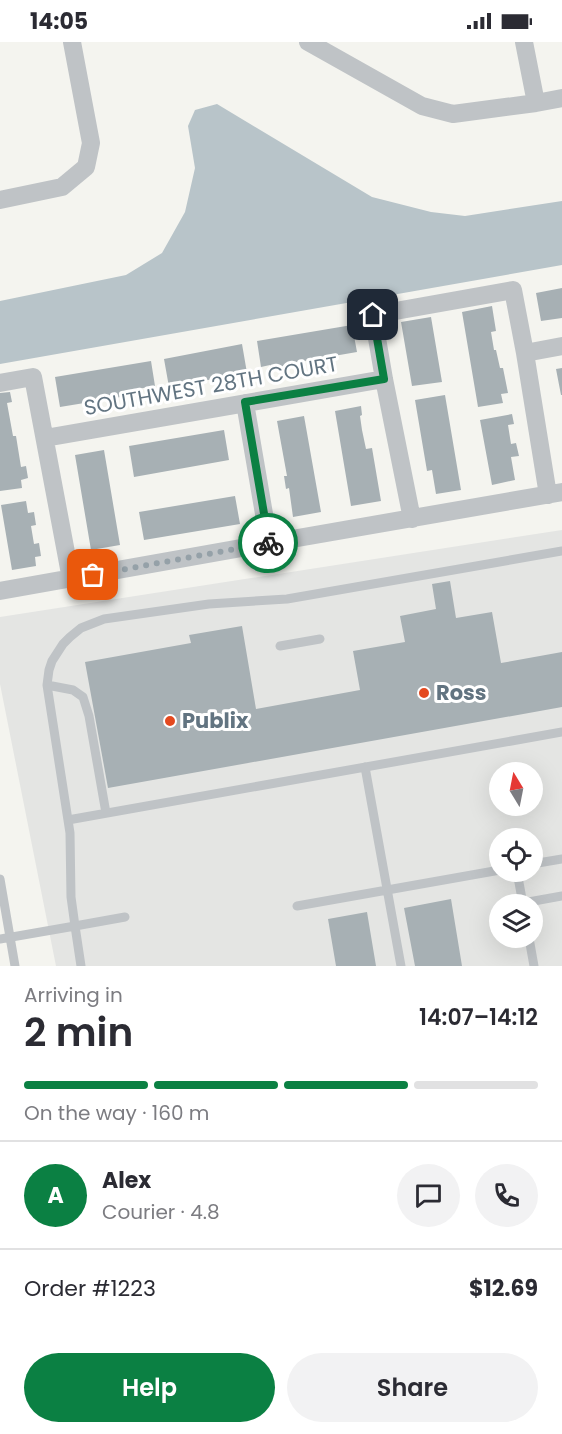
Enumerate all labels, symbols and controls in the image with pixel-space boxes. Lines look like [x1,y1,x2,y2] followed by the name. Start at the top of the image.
[30,6,88,37] text: 14:05
[347,289,398,340] pin
[356,298,389,331] icon: home
[82,349,340,422] street label: SOUTHWEST 28TH COURT
[238,513,298,573] courier
[252,527,285,560] icon: bike
[67,549,118,600] pin
[76,558,109,591] icon: bag
[436,678,487,707] place label: Ross
[417,686,431,700] marker: Ross
[182,706,249,735] place label: Publix
[163,714,177,728] marker: Publix
[489,762,543,816] north arrow
[489,762,543,948] map controls
[489,828,543,882] button: locate
[489,894,543,948] button: layers
[24,981,123,1009] text: Arriving in
[419,1002,538,1033] text: 14:07–14:12
[24,1005,133,1060] text: 2 min
[24,1099,209,1127] text: On the way · 160 m
[397,1164,460,1227] button: chat
[475,1164,538,1227] button: phone
[102,1165,151,1196] text: Alex
[47,1180,64,1211] text: A
[102,1198,220,1226] text: Courier · 4.8
[24,1273,156,1304] text: Order #1223
[469,1273,538,1304] text: $12.69
[24,1353,275,1422] button: Help
[287,1353,538,1422] button: Share

